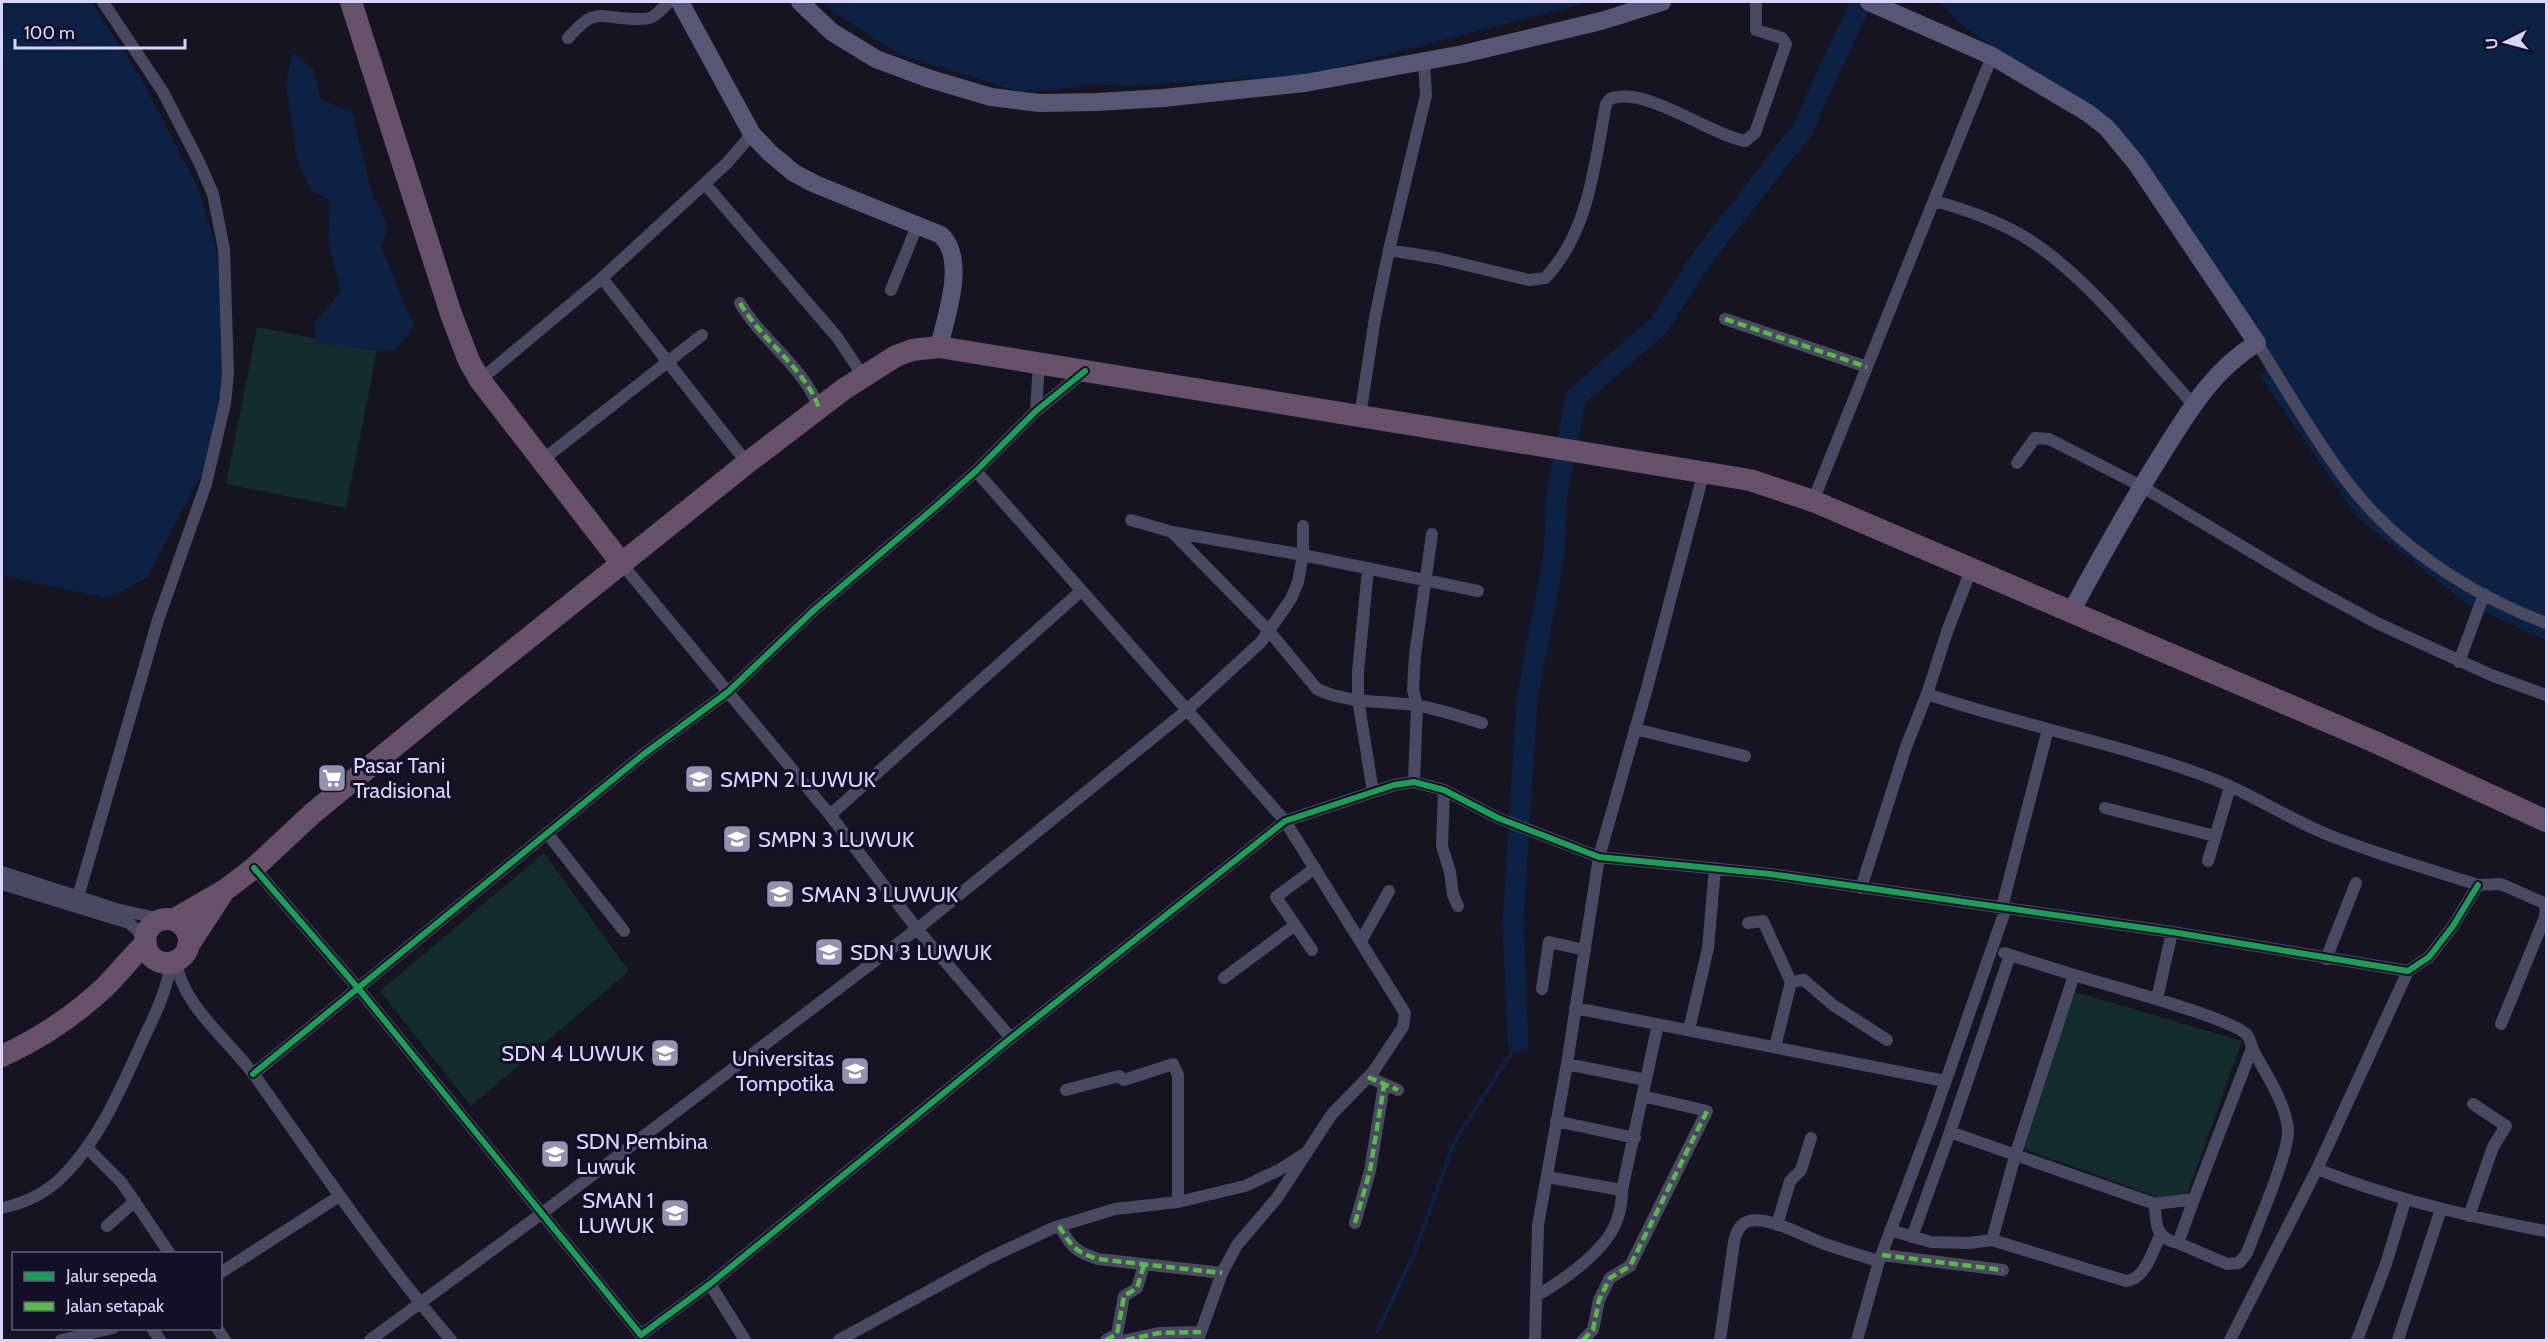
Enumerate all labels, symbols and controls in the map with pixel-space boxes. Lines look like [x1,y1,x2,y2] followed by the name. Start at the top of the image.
[15,12,184,50] scale bar
[2476,12,2536,72] north arrow
[24,22,75,44] text: 100 m
[2482,37,2502,50] text: U
[353,752,452,804] place label: Pasar Tani Tradisional
[316,762,348,794] supermarket icon: Pasar Tani Tradisional
[683,763,715,795] school or university icon: SMPN 2 LUWUK
[720,766,876,793] place label: SMPN 2 LUWUK
[721,823,753,855] school or university icon: SMPN 3 LUWUK
[758,826,915,853] place label: SMPN 3 LUWUK
[764,878,796,910] school or university icon: SMAN 3 LUWUK
[801,881,959,908] place label: SMAN 3 LUWUK
[813,936,845,968] school or university icon: SDN 3 LUWUK
[850,939,992,966] place label: SDN 3 LUWUK
[649,1037,681,1069] school or university icon: SDN 4 LUWUK
[501,1040,645,1067] place label: SDN 4 LUWUK
[732,1045,834,1097] place label: Universitas Tompotika
[839,1055,871,1087] school or university icon: Universitas Tompotika
[576,1128,708,1180] place label: SDN Pembina Luwuk
[539,1138,571,1170] school or university icon: SDN Pembina Luwuk
[578,1187,655,1239] place label: SMAN 1 LUWUK
[659,1197,691,1229] school or university icon: SMAN 1 LUWUK
[12,1252,222,1330] legend
[65,1265,157,1287] text: Jalur sepeda
[65,1295,165,1317] text: Jalan setapak

